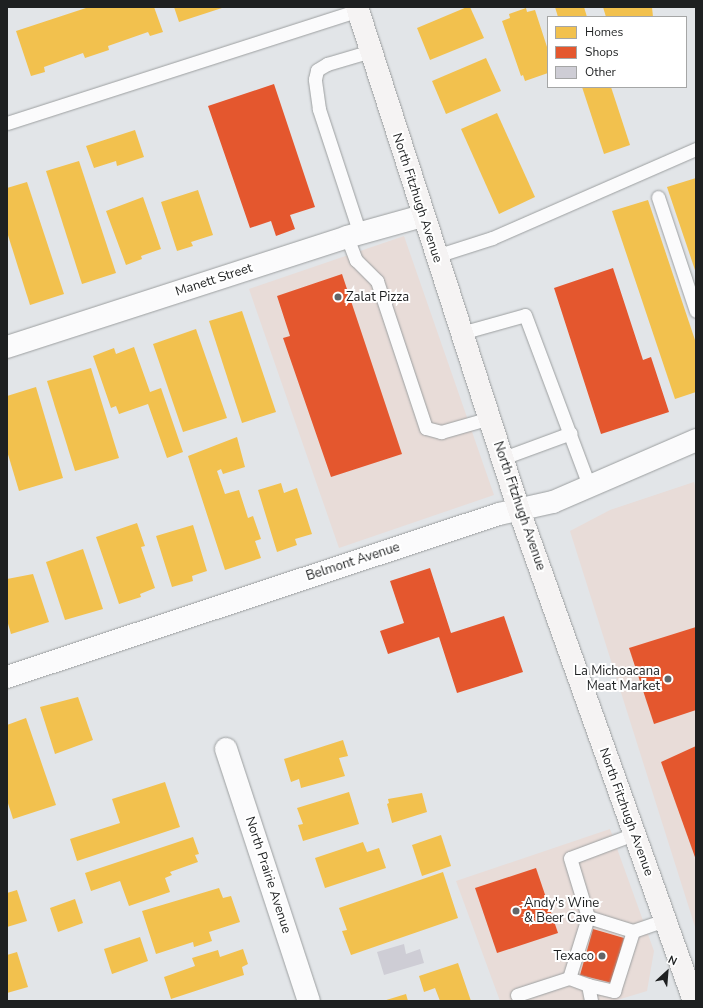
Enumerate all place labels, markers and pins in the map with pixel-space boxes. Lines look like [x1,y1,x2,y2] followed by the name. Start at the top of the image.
[346,289,409,305] place label: Zalat Pizza
[333,292,343,302] marker: Zalat Pizza
[574,664,660,695] place label: La Michoacana Meat Market
[663,674,673,684] marker: La Michoacana Meat Market
[524,896,599,927] place label: Andy's Wine & Beer Cave
[511,906,521,916] marker: Andy's Wine & Beer Cave
[554,948,594,964] place label: Texaco
[597,951,607,961] marker: Texaco

